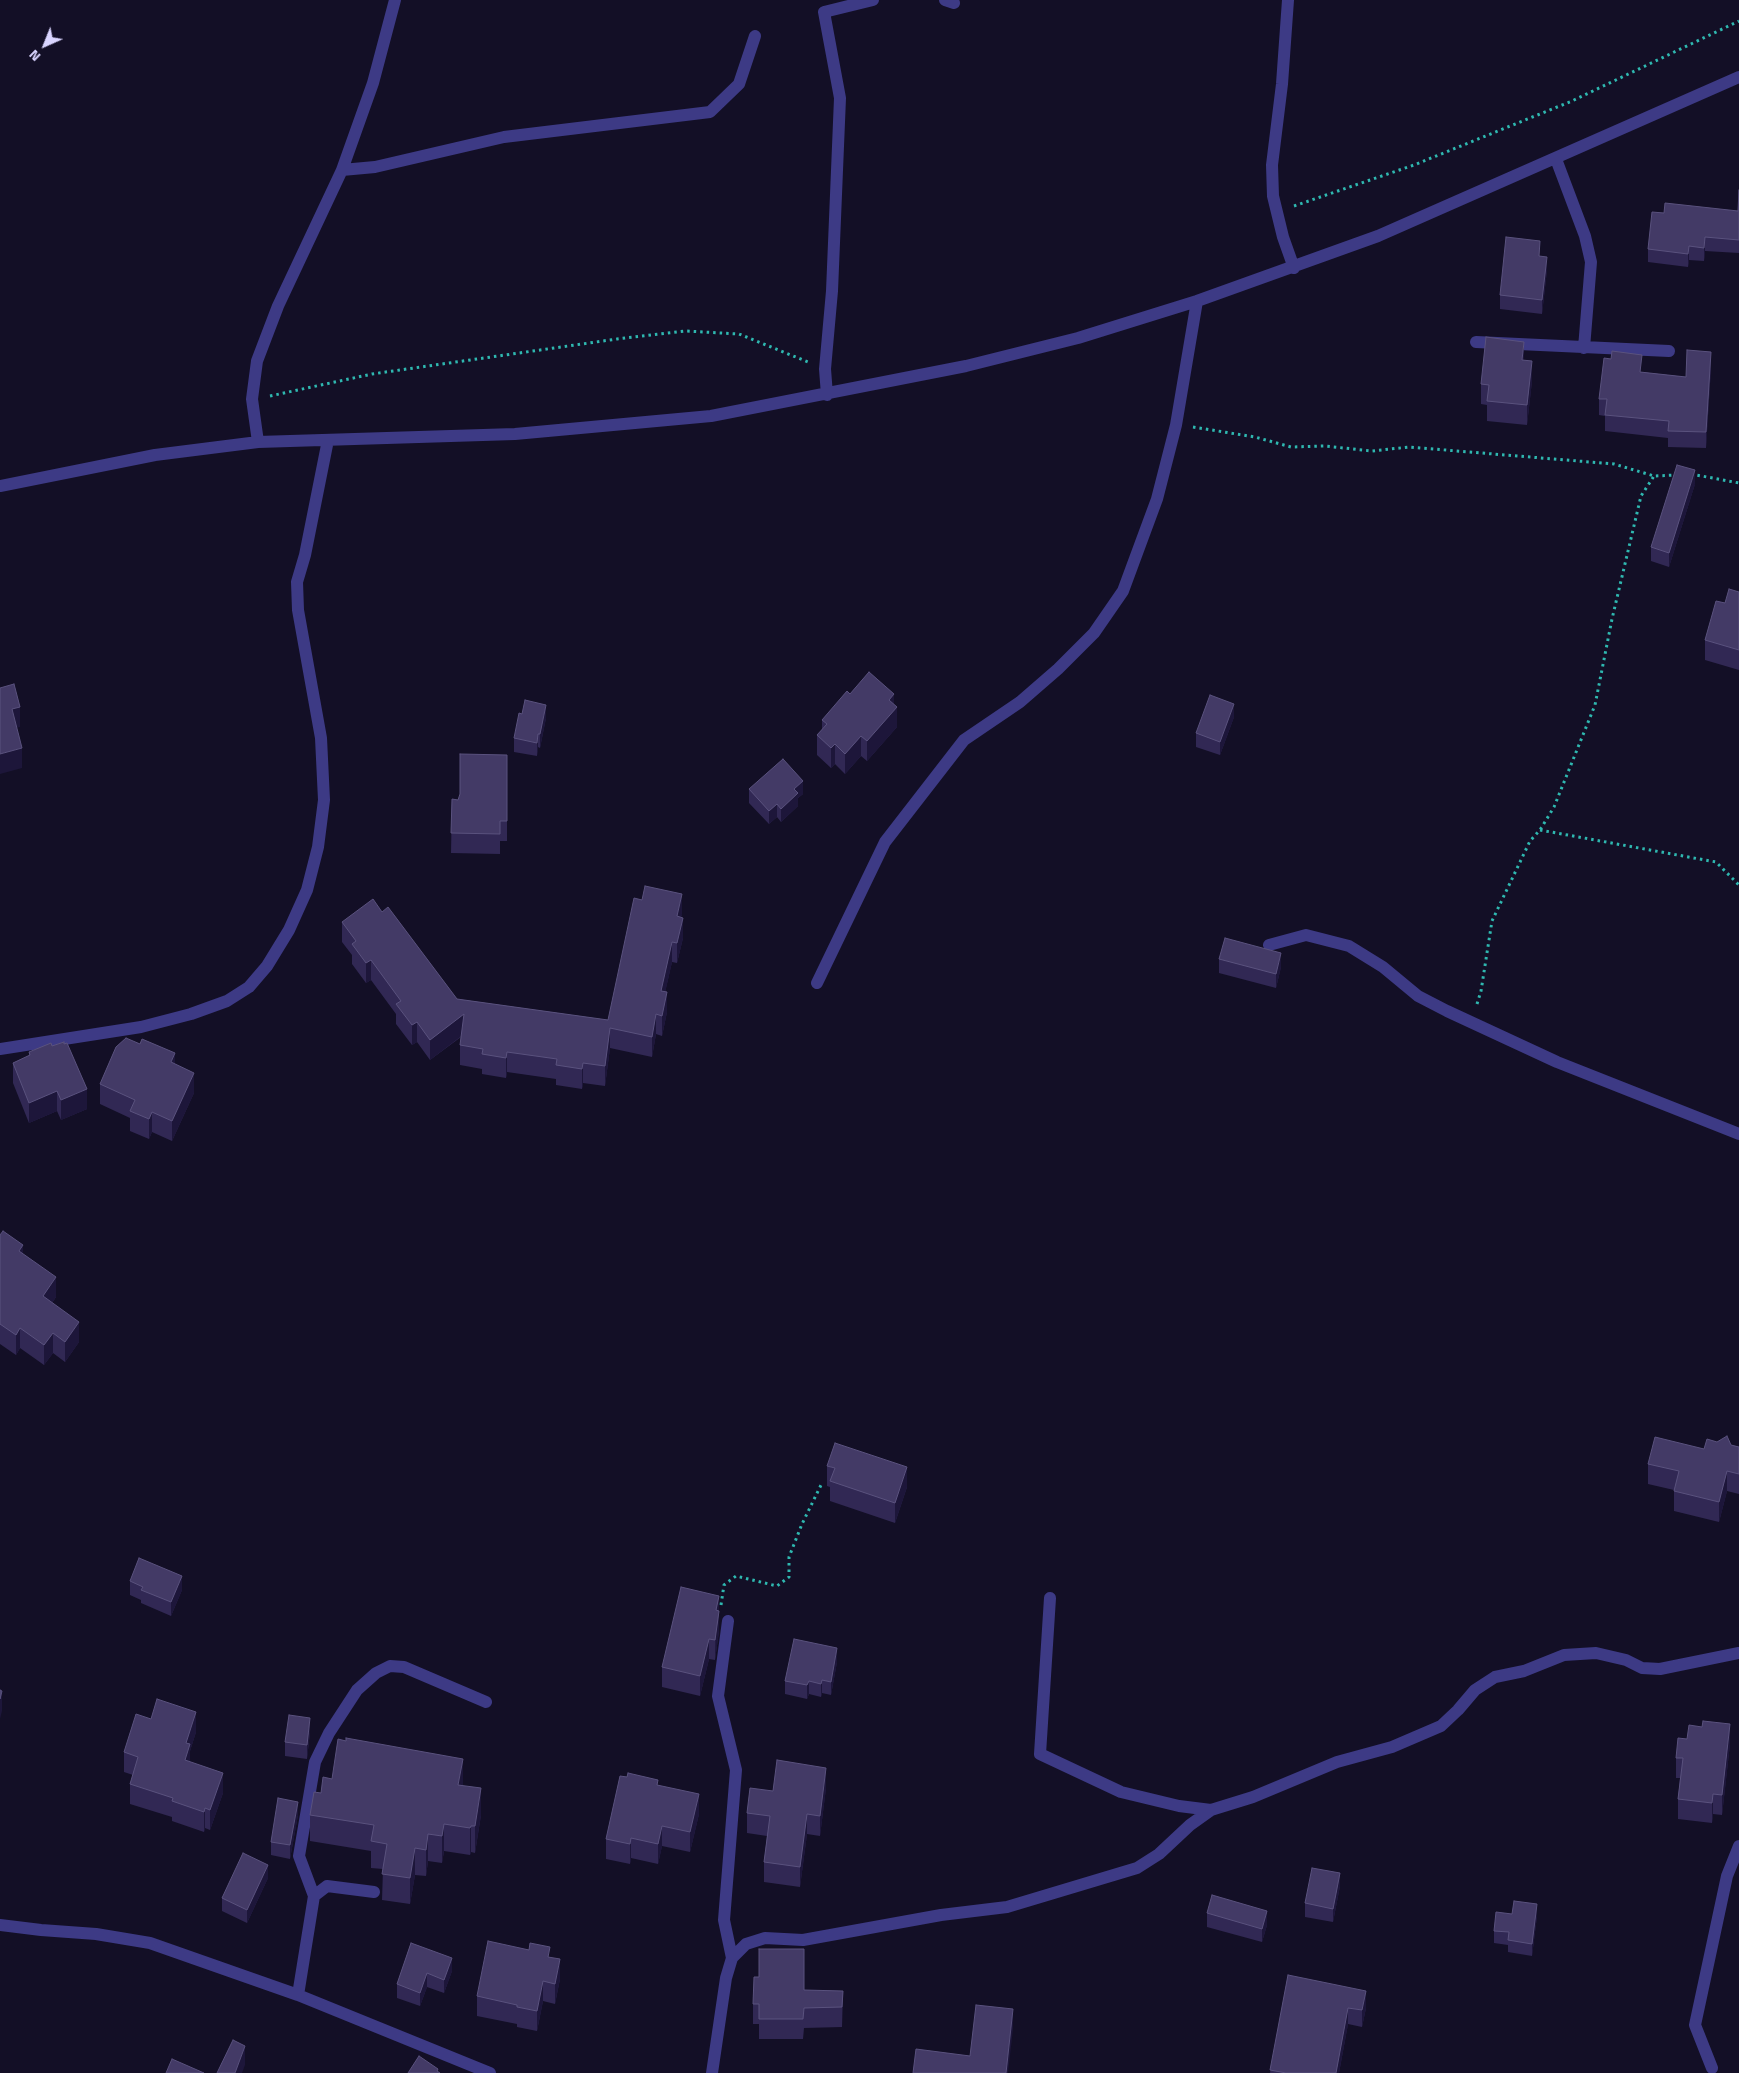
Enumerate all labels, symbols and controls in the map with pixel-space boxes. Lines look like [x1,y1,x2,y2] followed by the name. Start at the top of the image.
[20,20,70,70] north arrow
[23,45,45,67] text: N

